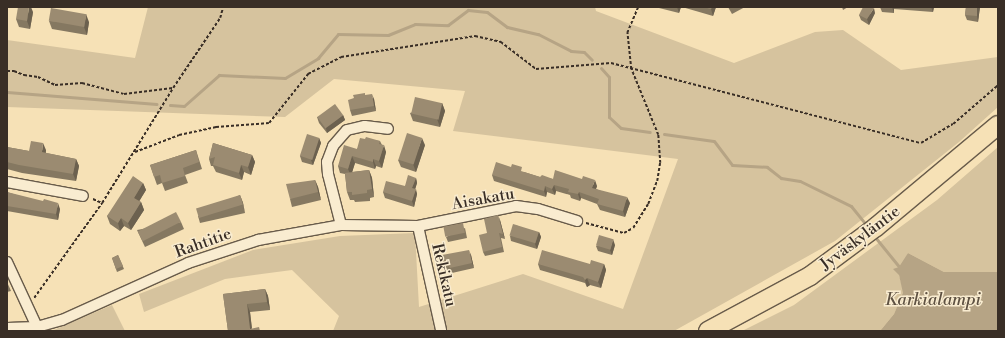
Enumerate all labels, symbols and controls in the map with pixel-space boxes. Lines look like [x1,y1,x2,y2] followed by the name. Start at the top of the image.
[450,184,516,214] street label: Aisakatu
[816,202,904,274] street label: Jyväskyläntie
[172,224,234,262] street label: Rahtitie
[427,241,461,309] street label: Rekikatu
[885,291,981,311] water label: Karkialampi

